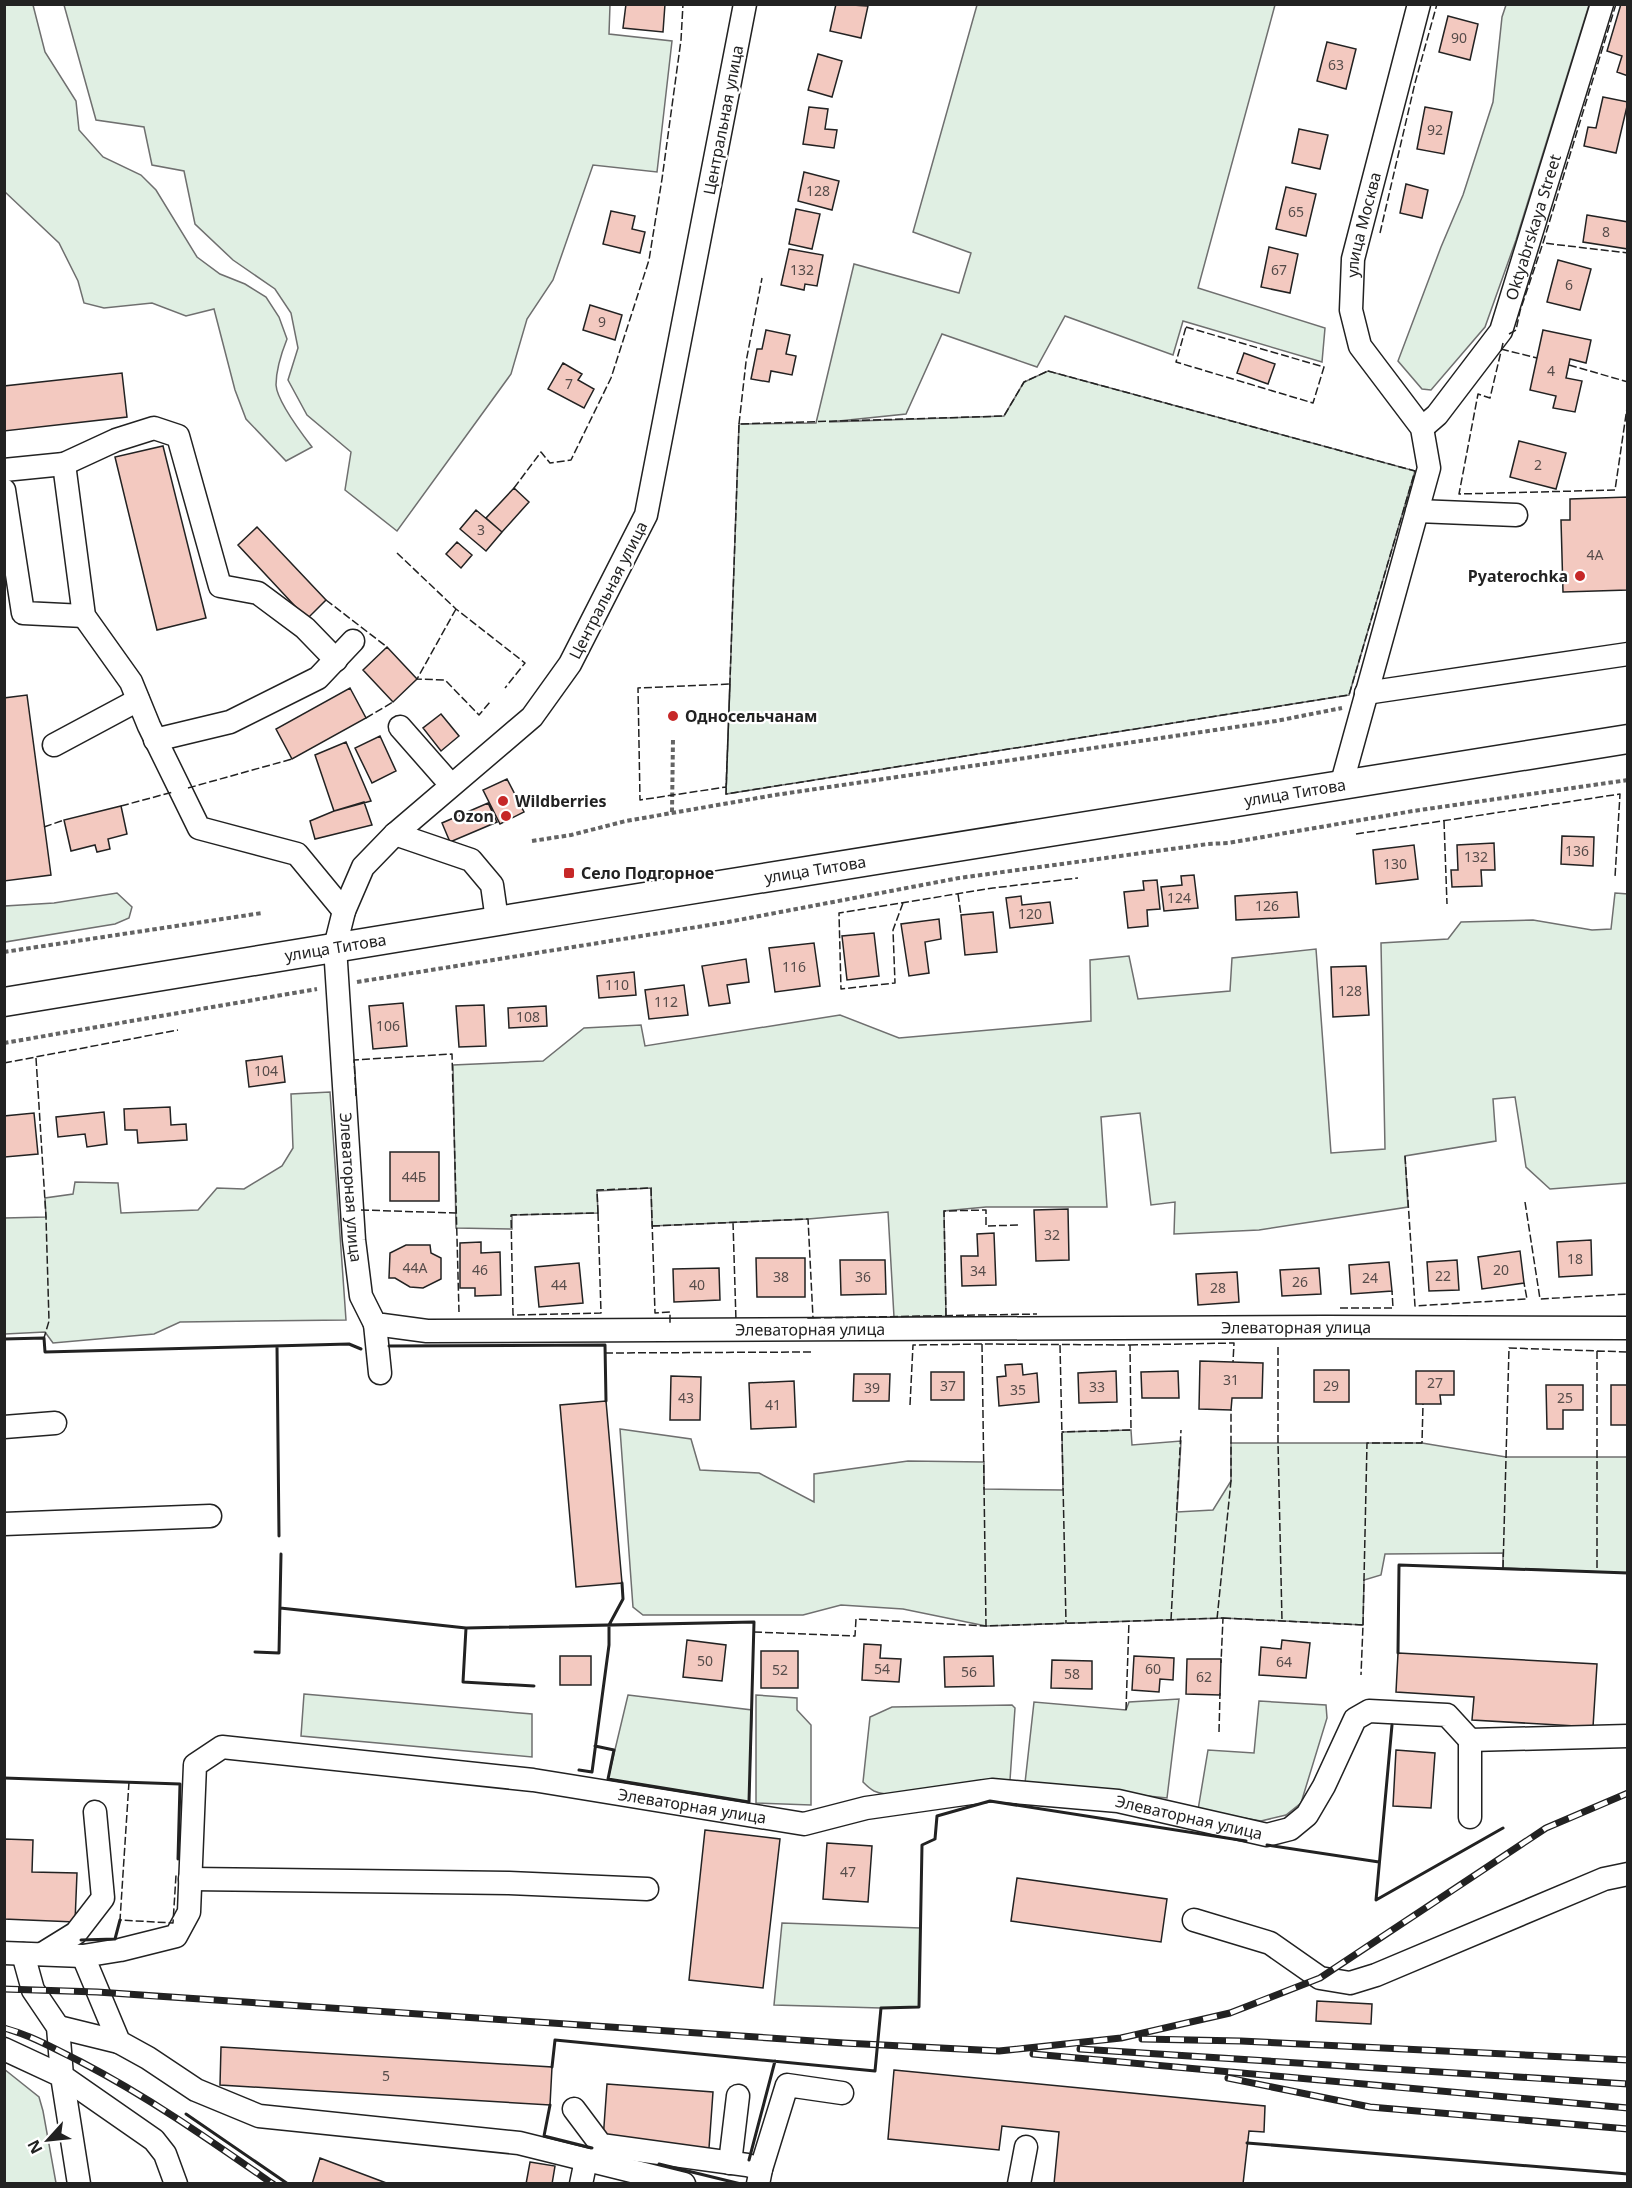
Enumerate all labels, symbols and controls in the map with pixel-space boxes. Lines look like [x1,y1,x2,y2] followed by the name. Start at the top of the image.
[1451,28,1467,47] house number: 90
[698,43,748,197] street label: Центральная улица
[1328,55,1344,74] house number: 63
[1427,120,1443,139] house number: 92
[1500,151,1566,303] street label: Oktyabrskaya Street
[1341,170,1386,278] street label: улица Москва
[806,181,830,200] house number: 128
[1288,202,1304,221] house number: 65
[1602,222,1610,241] house number: 8
[790,260,814,279] house number: 132
[1271,260,1287,279] house number: 67
[1565,275,1573,294] house number: 6
[598,312,606,331] house number: 9
[1547,361,1555,380] house number: 4
[565,374,573,393] house number: 7
[1534,455,1542,474] house number: 2
[564,517,652,663] street label: Центральная улица
[477,520,485,539] house number: 3
[1587,545,1604,564] house number: 4А
[1468,565,1568,587] place label: Pyaterochka
[1573,569,1587,583] marker: Pyaterochka
[685,705,817,727] place label: Односельчанам
[666,709,680,723] marker: Односельчанам
[1243,773,1347,811] street label: улица Титова
[515,790,606,812] place label: Wildberries
[496,794,510,808] marker: Wildberries
[453,805,494,827] place label: Ozon
[499,809,513,823] marker: Ozon
[1565,841,1589,860] house number: 136
[1464,847,1488,866] house number: 132
[763,850,868,888] street label: улица Титова
[1383,854,1407,873] house number: 130
[581,862,714,884] place label: Село Подгорное
[562,866,576,880] marker: Село Подгорное
[1167,888,1191,907] house number: 124
[1255,896,1279,915] house number: 126
[1018,904,1042,923] house number: 120
[283,928,388,966] street label: улица Титова
[782,957,806,976] house number: 116
[605,975,629,994] house number: 110
[1338,981,1362,1000] house number: 128
[654,992,678,1011] house number: 112
[516,1007,540,1026] house number: 108
[376,1016,400,1035] house number: 106
[254,1061,278,1080] house number: 104
[335,1112,368,1264] street label: Элеваторная улица
[402,1167,426,1186] house number: 44Б
[1044,1225,1060,1244] house number: 32
[1567,1249,1583,1268] house number: 18
[403,1258,428,1277] house number: 44А
[472,1260,488,1279] house number: 46
[1493,1260,1509,1279] house number: 20
[970,1261,986,1280] house number: 34
[1435,1266,1451,1285] house number: 22
[773,1267,789,1286] house number: 38
[855,1267,871,1286] house number: 36
[1362,1268,1378,1287] house number: 24
[1292,1272,1308,1291] house number: 26
[551,1275,567,1294] house number: 44
[689,1275,705,1294] house number: 40
[1210,1278,1226,1297] house number: 28
[1221,1316,1371,1338] street label: Элеваторная улица
[735,1318,885,1341] street label: Элеваторная улица
[1223,1370,1239,1389] house number: 31
[1427,1373,1443,1392] house number: 27
[940,1376,956,1395] house number: 37
[1323,1376,1339,1395] house number: 29
[1089,1377,1105,1396] house number: 33
[864,1378,880,1397] house number: 39
[1010,1380,1026,1399] house number: 35
[678,1388,694,1407] house number: 43
[1557,1388,1573,1407] house number: 25
[765,1395,781,1414] house number: 41
[697,1651,713,1670] house number: 50
[1276,1652,1292,1671] house number: 64
[874,1659,890,1678] house number: 54
[1145,1659,1161,1678] house number: 60
[772,1660,788,1679] house number: 52
[961,1662,977,1681] house number: 56
[1064,1664,1080,1683] house number: 58
[1196,1667,1212,1686] house number: 62
[616,1783,768,1829] street label: Элеваторная улица
[1113,1790,1265,1845] street label: Элеваторная улица
[840,1862,856,1881] house number: 47
[382,2066,390,2085] house number: 5
[18,2110,78,2170] north arrow
[22,2136,47,2158] text: N

